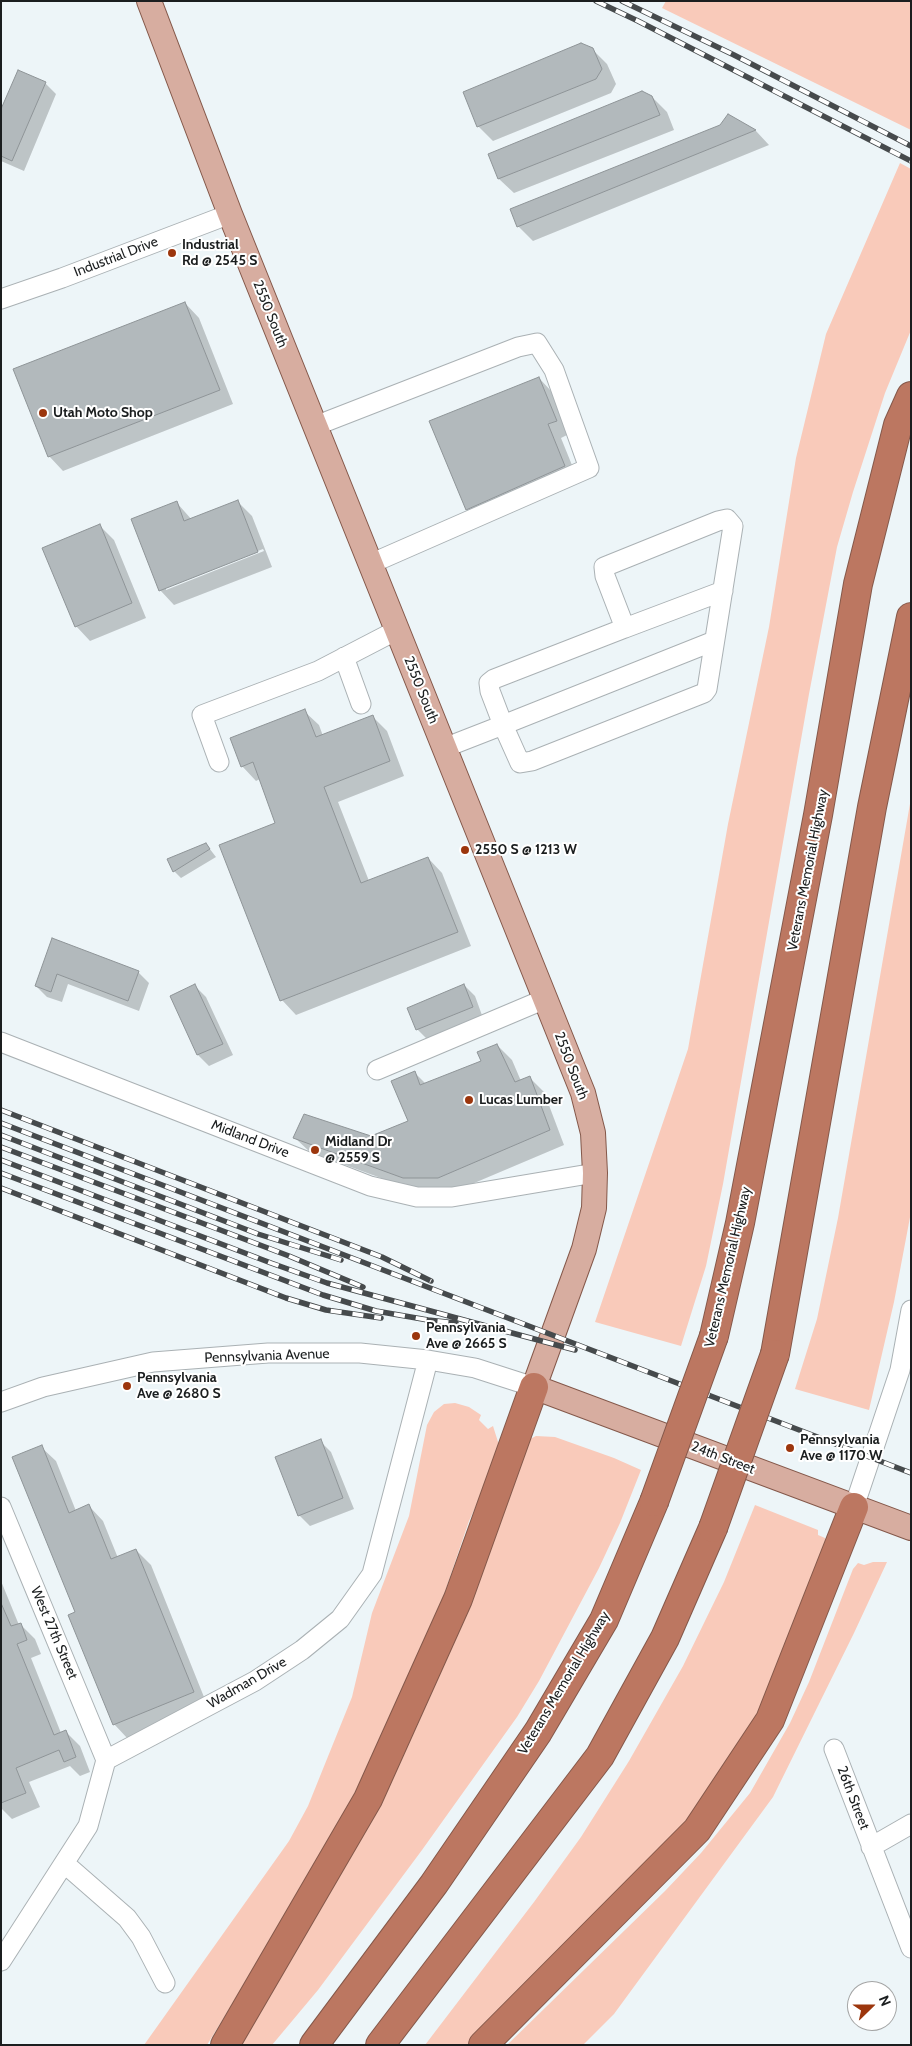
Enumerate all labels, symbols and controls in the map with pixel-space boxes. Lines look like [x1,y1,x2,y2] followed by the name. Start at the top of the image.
[72,233,160,281] street label: Industrial Drive
[182,237,257,270] place label: Industrial Rd @ 2545 S
[166,247,178,259] marker: Industrial Rd @ 2545 S
[249,278,291,350] street label: 2550 South
[53,405,153,421] place label: Utah Moto Shop
[37,407,49,419] marker: Utah Moto Shop
[400,654,442,726] street label: 2550 South
[784,788,832,952] street label: Veterans Memorial Highway
[475,842,577,858] place label: 2550 S @ 1213 W
[459,844,471,856] marker: 2550 S @ 1213 W
[550,1030,592,1102] street label: 2550 South
[479,1092,563,1108] place label: Lucas Lumber
[463,1094,475,1106] marker: Lucas Lumber
[209,1116,291,1162] street label: Midland Drive
[325,1134,392,1166] place label: Midland Dr @ 2559 S
[309,1144,321,1156] marker: Midland Dr @ 2559 S
[701,1185,755,1349] street label: Veterans Memorial Highway
[426,1320,507,1352] place label: Pennsylvania Ave @ 2665 S
[410,1330,422,1342] marker: Pennsylvania Ave @ 2665 S
[204,1345,330,1367] street label: Pennsylvania Avenue
[137,1370,221,1402] place label: Pennsylvania Ave @ 2680 S
[121,1380,133,1392] marker: Pennsylvania Ave @ 2680 S
[800,1432,883,1464] place label: Pennsylvania Ave @ 1170 W
[689,1438,757,1478] street label: 24th Street
[784,1442,796,1454] marker: Pennsylvania Ave @ 1170 W
[27,1584,81,1682] street label: West 27th Street
[515,1608,613,1758] street label: Veterans Memorial Highway
[204,1654,290,1712] street label: Wadman Drive
[833,1764,873,1832] street label: 26th Street
[847,1981,897,2031] north arrow
[875,1993,895,2009] text: N

